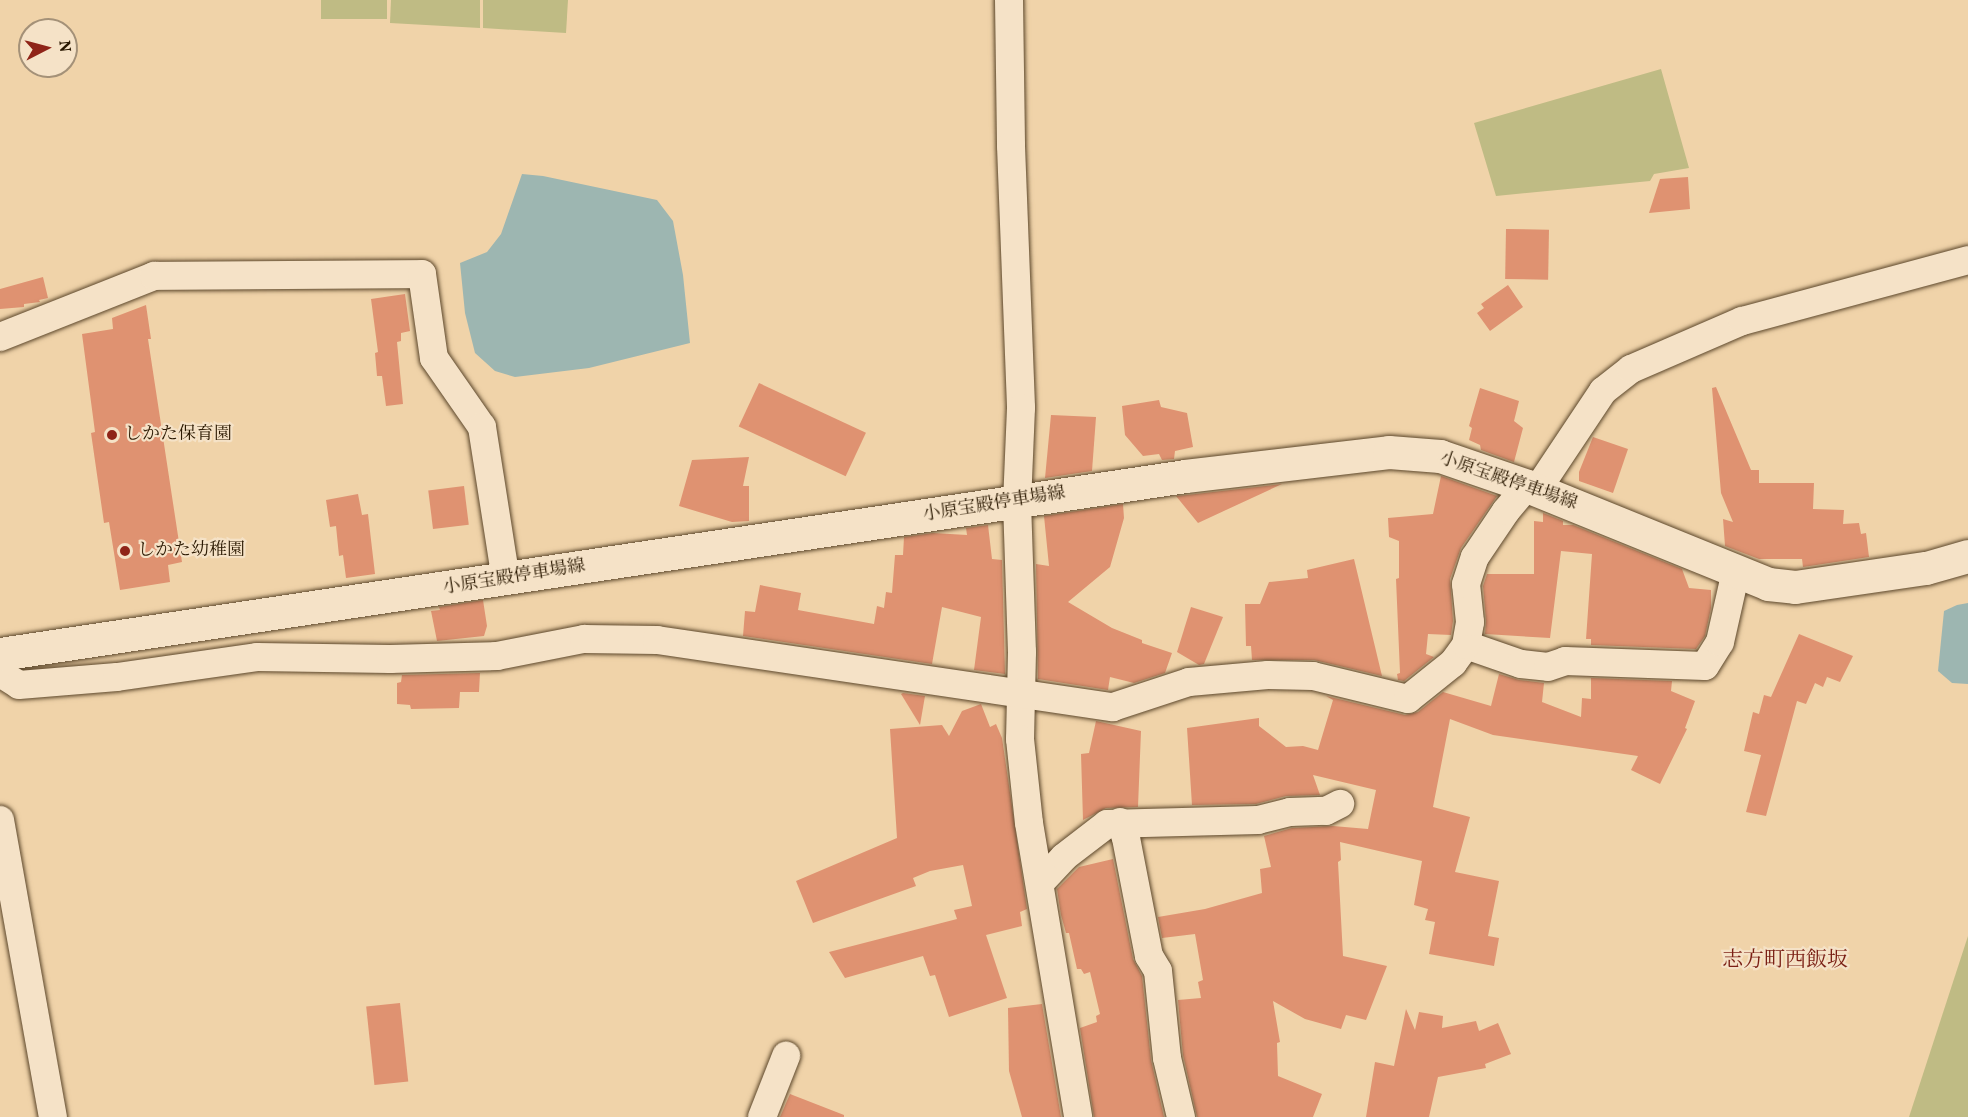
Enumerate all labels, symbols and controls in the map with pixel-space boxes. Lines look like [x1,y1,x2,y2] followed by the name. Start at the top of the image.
[18,18,78,78] north arrow
[52,39,75,53] text: N
[124,424,232,446] place label: しかた保育園
[105,428,119,442] marker: しかた保育園
[1436,448,1580,516] street label: 小原宝殿停車場線
[921,483,1067,527] street label: 小原宝殿停車場線
[137,540,245,562] place label: しかた幼稚園
[118,544,132,558] marker: しかた幼稚園
[441,556,587,600] street label: 小原宝殿停車場線
[1722,948,1848,974] district label: 志方町西飯坂

